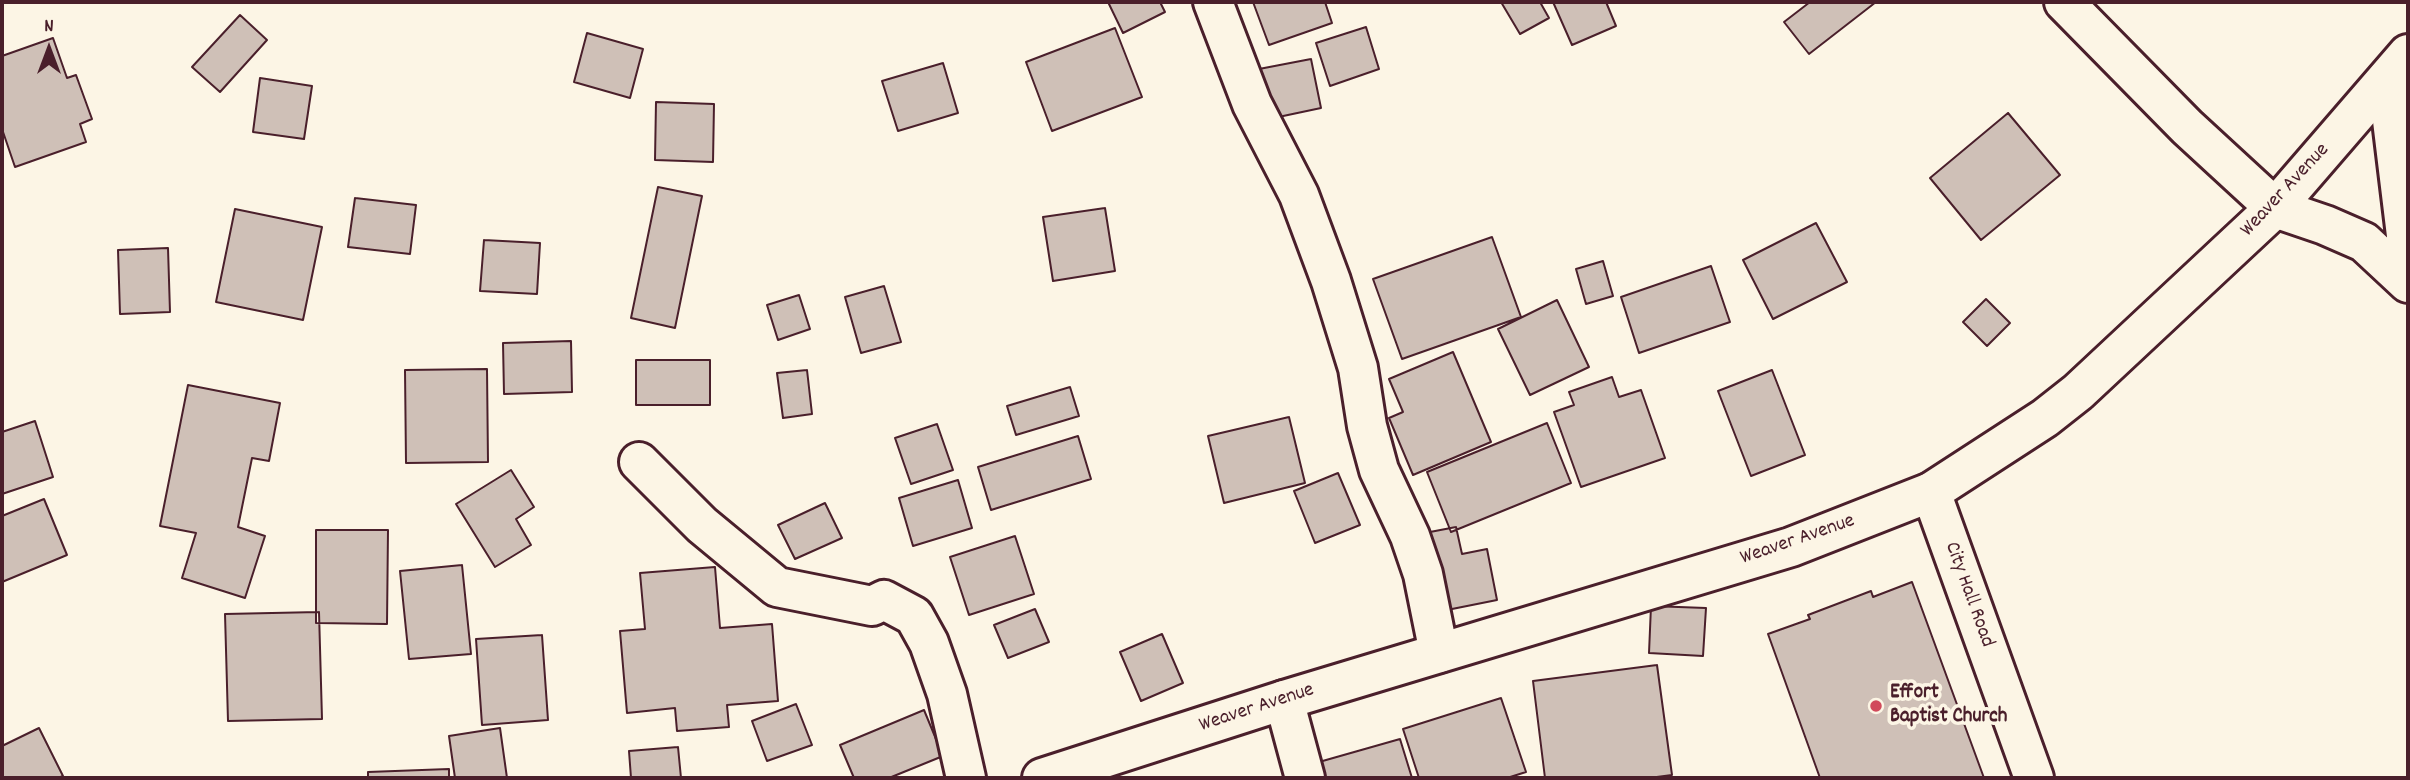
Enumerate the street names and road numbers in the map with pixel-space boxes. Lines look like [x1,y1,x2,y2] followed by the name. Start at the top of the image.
[2236,139,2336,243] street label: Weaver Avenue
[1738,510,1858,572] street label: Weaver Avenue
[1937,539,1999,651] street label: City Hall Road
[1196,679,1318,739] street label: Weaver Avenue

